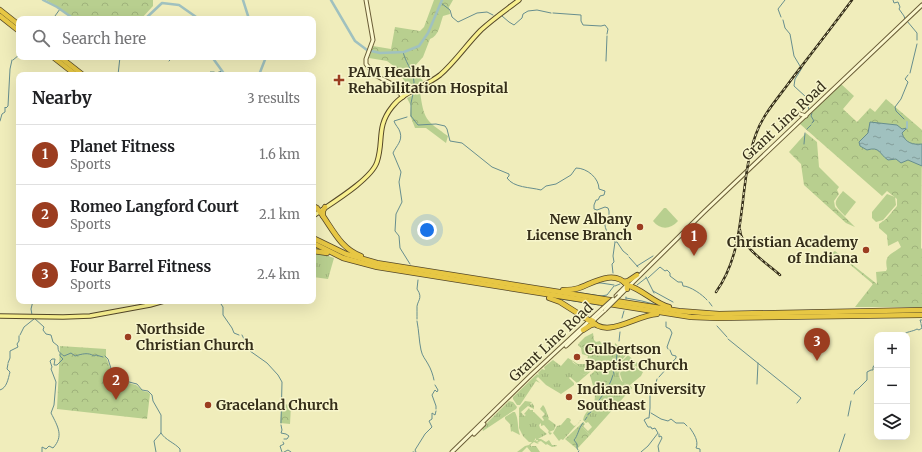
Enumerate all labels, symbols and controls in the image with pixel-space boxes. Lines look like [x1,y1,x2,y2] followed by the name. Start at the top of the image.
[16,16,316,60] search box
[30,27,52,49] icon: search
[62,29,146,48] text: Search here
[348,63,509,97] place label: PAM Health Rehabilitation Hospital
[333,74,345,86] marker: PAM Health Rehabilitation Hospital
[738,77,830,165] street label: Grant Line Road
[32,87,92,109] text: Nearby
[247,90,300,107] text: 3 results
[70,137,175,156] text: Planet Fitness
[42,146,48,163] text: 1
[259,146,300,163] text: 1.6 km
[70,156,111,173] text: Sports
[70,197,239,216] text: Romeo Langford Court
[41,206,49,223] text: 2
[259,206,300,223] text: 2.1 km
[526,210,633,244] place label: New Albany License Branch
[70,216,111,233] text: Sports
[417,220,437,240] your location
[635,222,645,232] marker: New Albany License Branch
[681,223,707,256] pin: 1
[727,233,859,267] place label: Christian Academy of Indiana
[861,245,871,255] marker: Christian Academy of Indiana
[70,257,211,276] text: Four Barrel Fitness
[41,266,49,283] text: 3
[257,266,300,283] text: 2.4 km
[70,276,111,293] text: Sports
[505,298,597,386] street label: Grant Line Road
[136,320,254,354] place label: Northside Christian Church
[804,328,830,361] pin: 3
[123,332,133,342] marker: Northside Christian Church
[874,332,910,440] map controls
[874,332,910,368] button: +
[585,340,689,374] place label: Culbertson Baptist Church
[572,352,582,362] marker: Culbertson Baptist Church
[103,367,129,400] pin: 2
[874,368,910,404] button: −
[577,380,706,414] place label: Indiana University Southeast
[564,392,574,402] marker: Indiana University Southeast
[216,396,339,414] place label: Graceland Church
[203,400,213,410] marker: Graceland Church
[874,404,910,440] button: layers

